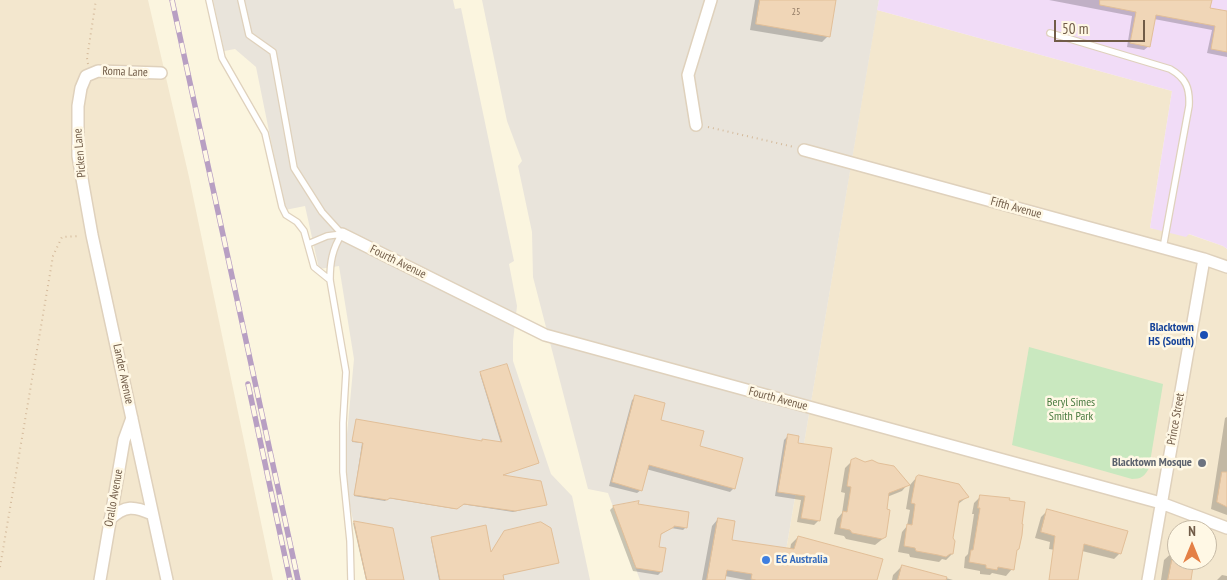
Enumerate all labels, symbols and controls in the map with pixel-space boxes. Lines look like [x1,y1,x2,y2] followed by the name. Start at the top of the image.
[792,6,800,18] house number: 25
[1057,10,1148,42] scale bar
[1062,19,1088,38] text: 50 m
[102,64,148,80] street label: Roma Lane
[71,128,89,178] street label: Picken Lane
[989,194,1043,222] street label: Fifth Avenue
[368,242,428,282] street label: Fourth Avenue
[1148,321,1194,349] place label: Blacktown HS (South)
[1198,329,1210,341] marker: Blacktown HS (South)
[110,343,136,405] street label: Lander Avenue
[747,384,809,414] street label: Fourth Avenue
[1164,392,1188,446] street label: Prince Street
[1047,396,1095,424] park label: Beryl Simes Smith Park
[1112,456,1192,470] place label: Blacktown Mosque
[1196,457,1208,469] marker: Blacktown Mosque
[102,468,126,528] street label: Orallo Avenue
[1167,520,1217,570] north arrow
[1188,522,1196,540] text: N
[776,553,828,567] place label: EG Australia
[760,554,772,566] marker: EG Australia

